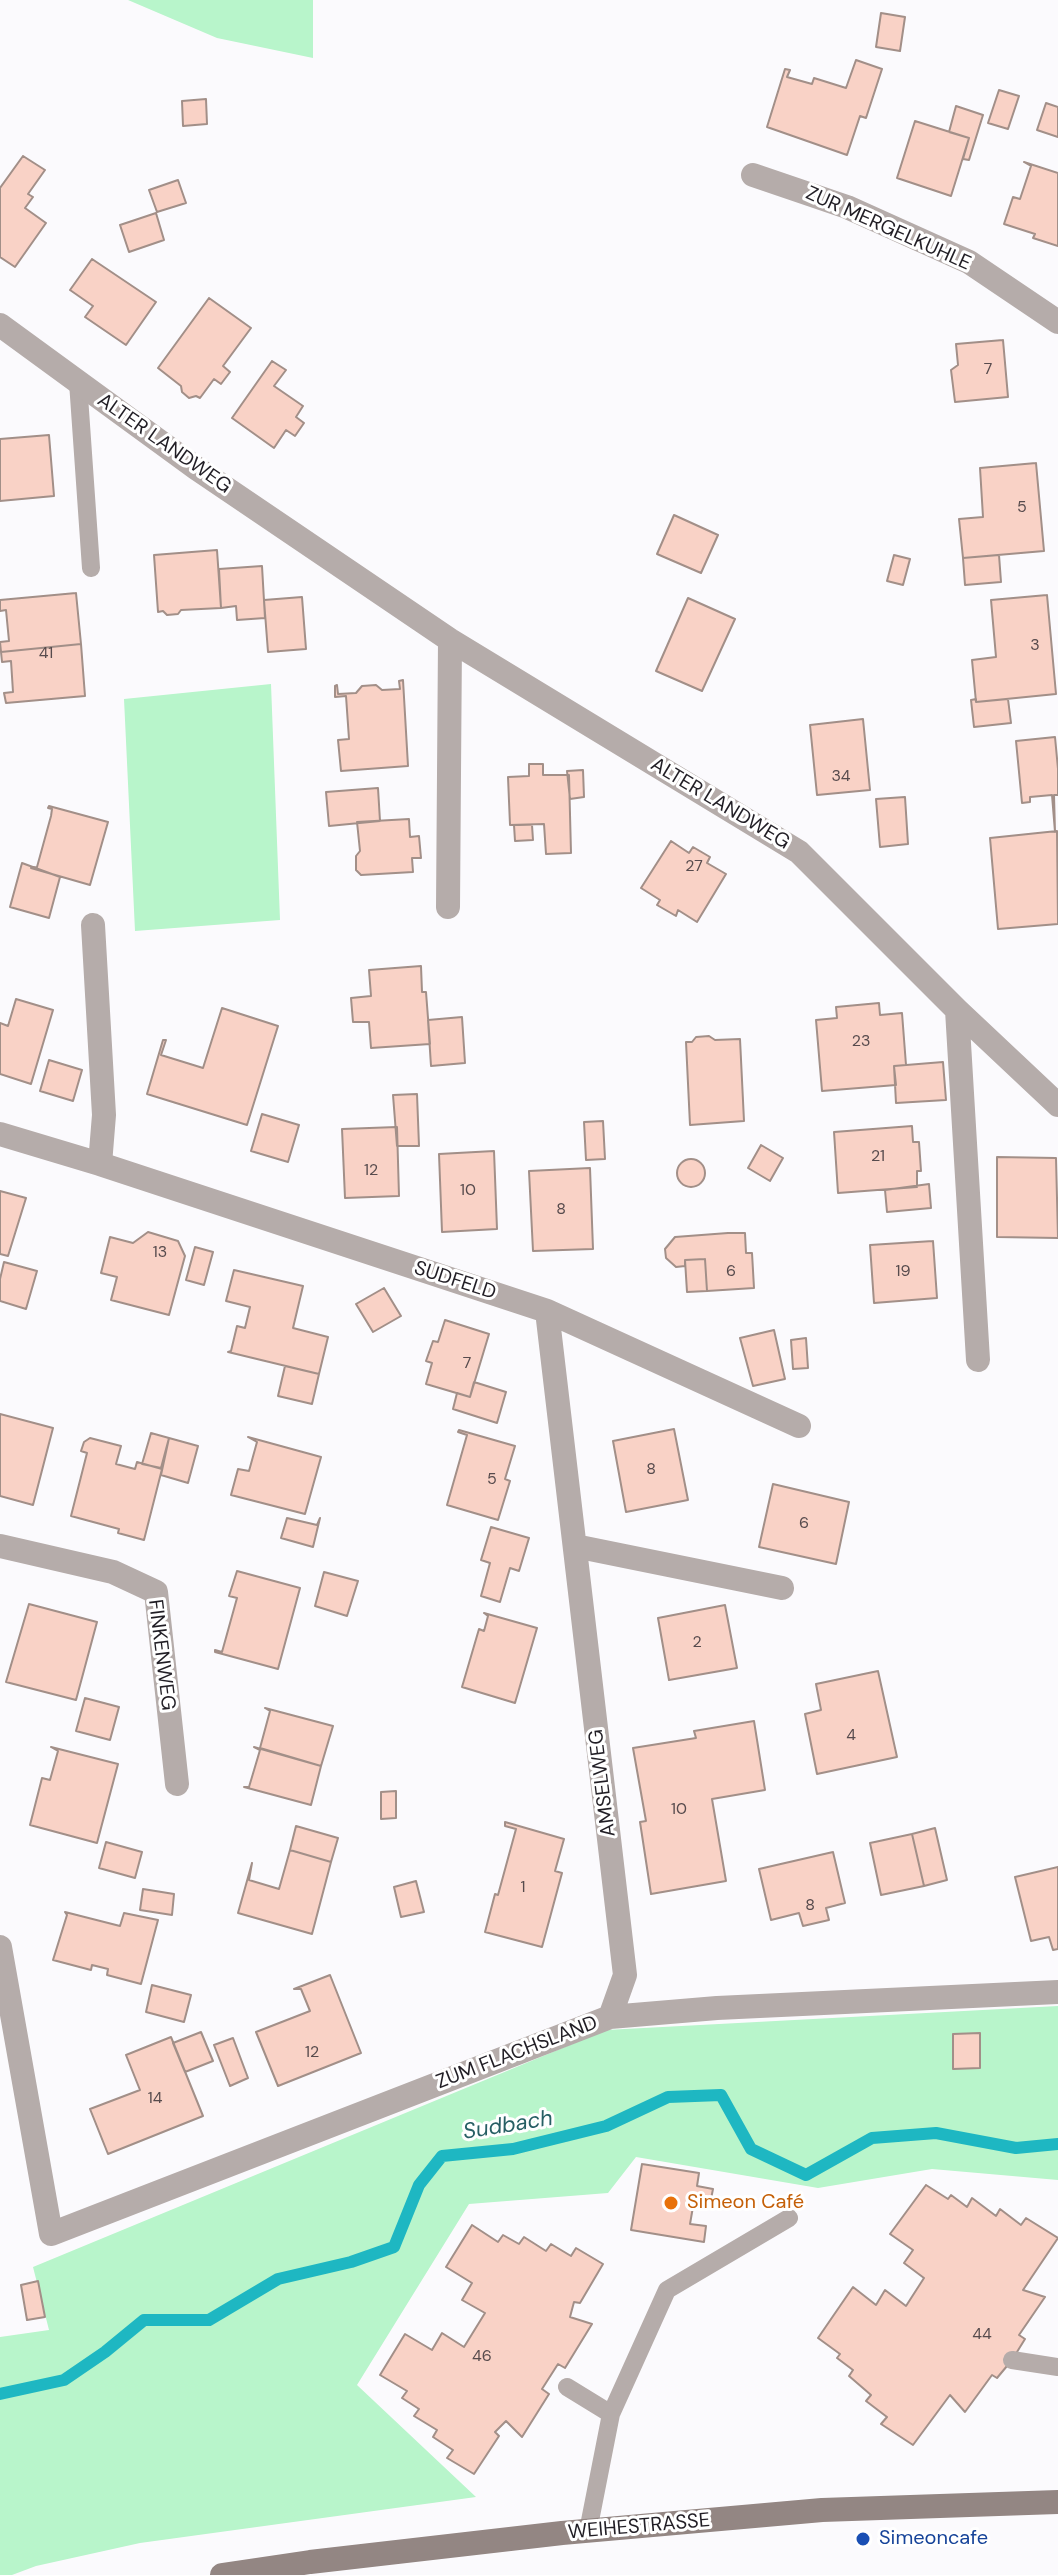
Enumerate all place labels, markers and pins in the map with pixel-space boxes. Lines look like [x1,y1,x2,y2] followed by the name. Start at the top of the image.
[687,2191,804,2215] place label: Simeon Café
[662,2194,680,2212] marker: Simeon Café
[879,2527,988,2551] place label: Simeoncafe
[854,2530,872,2548] marker: Simeoncafe

